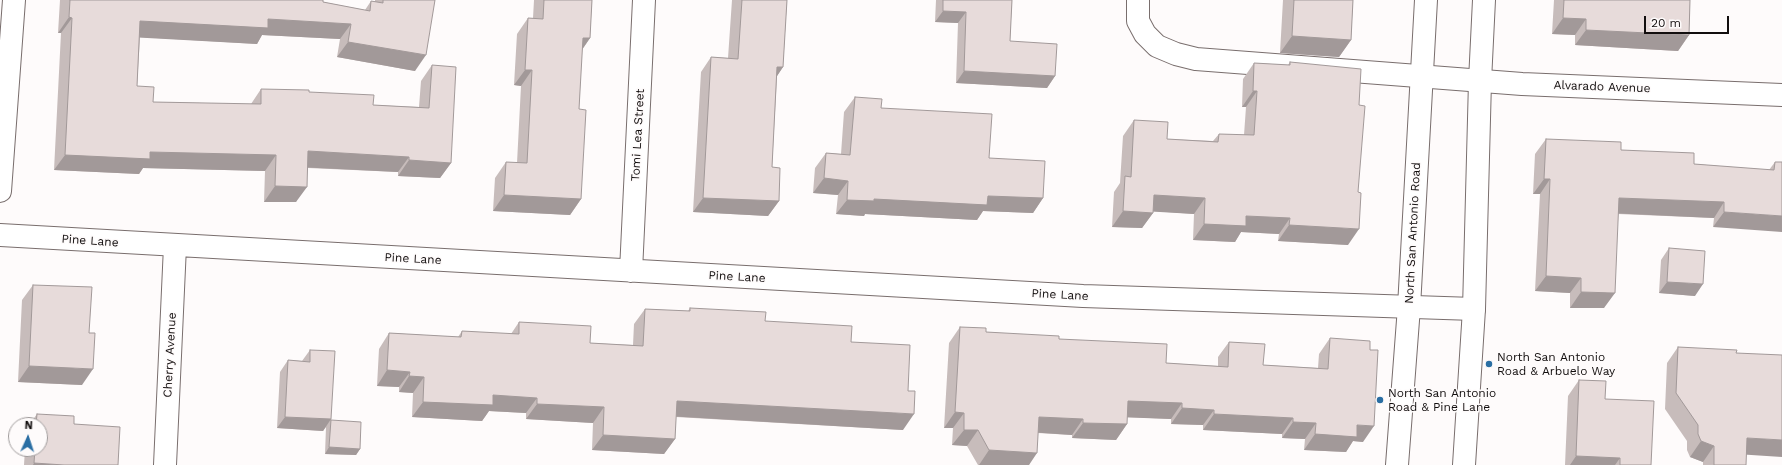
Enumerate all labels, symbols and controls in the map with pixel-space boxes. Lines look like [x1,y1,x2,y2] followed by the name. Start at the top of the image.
[1646,8,1731,34] scale bar
[1651,16,1681,30] text: 20 m
[1553,78,1651,96] street label: Alvarado Avenue
[628,88,648,182] street label: Tomi Lea Street
[1402,162,1424,304] street label: North San Antonio Road
[61,232,119,250] street label: Pine Lane
[384,250,442,268] street label: Pine Lane
[708,268,766,286] street label: Pine Lane
[1031,286,1089,304] street label: Pine Lane
[161,312,179,398] street label: Cherry Avenue
[1497,350,1615,378] place label: North San Antonio Road & Arbuelo Way
[1484,359,1494,369] marker: North San Antonio Road & Arbuelo Way
[1388,386,1496,414] place label: North San Antonio Road & Pine Lane
[1375,395,1385,405] marker: North San Antonio Road & Pine Lane
[8,417,48,457] north arrow
[24,419,33,432] text: N

